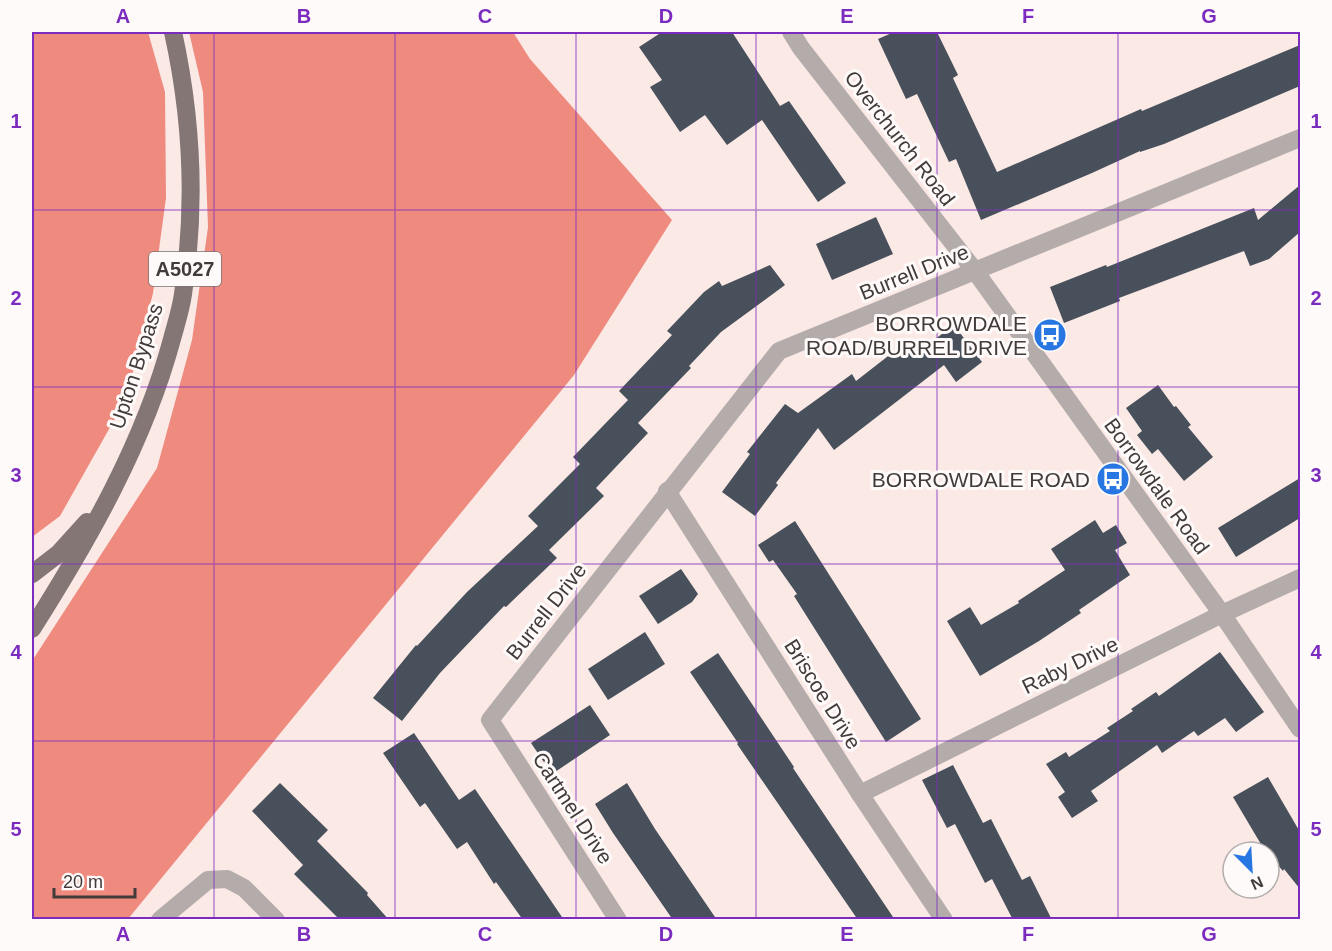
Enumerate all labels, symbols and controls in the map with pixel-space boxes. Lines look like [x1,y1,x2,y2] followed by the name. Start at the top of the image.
[116,5,130,27] text: A
[297,5,311,27] text: B
[478,5,492,27] text: C
[659,5,673,27] text: D
[840,5,854,27] text: E
[1022,5,1034,27] text: F
[1201,5,1217,27] text: G
[840,66,960,210] street label: Overchurch Road
[10,110,22,132] text: 1
[1310,110,1322,132] text: 1
[856,240,972,304] street label: Burrell Drive
[149,252,221,286] road number: A5027
[10,287,22,309] text: 2
[1310,287,1322,309] text: 2
[105,300,167,432] street label: Upton Bypass
[806,312,1027,359] place label: BORROWDALE ROAD/BURREL DRIVE
[1032,317,1068,353] bus stop icon: BORROWDALE ROAD/BURREL DRIVE
[1100,414,1214,558] street label: Borrowdale Road
[1095,461,1131,497] bus stop icon: BORROWDALE ROAD
[10,464,22,486] text: 3
[1310,464,1322,486] text: 3
[872,468,1090,491] place label: BORROWDALE ROAD
[501,558,591,664] street label: Burrell Drive
[1018,632,1122,698] street label: Raby Drive
[780,635,866,753] street label: Briscoe Drive
[10,641,22,663] text: 4
[1310,641,1322,663] text: 4
[528,748,618,868] street label: Cartmel Drive
[10,818,22,840] text: 5
[1310,818,1322,840] text: 5
[1221,840,1281,900] north arrow
[54,861,135,899] scale bar
[63,872,103,892] text: 20 m
[1248,873,1266,893] text: N
[116,923,130,945] text: A
[297,923,311,945] text: B
[478,923,492,945] text: C
[659,923,673,945] text: D
[840,923,854,945] text: E
[1022,923,1034,945] text: F
[1201,923,1217,945] text: G

